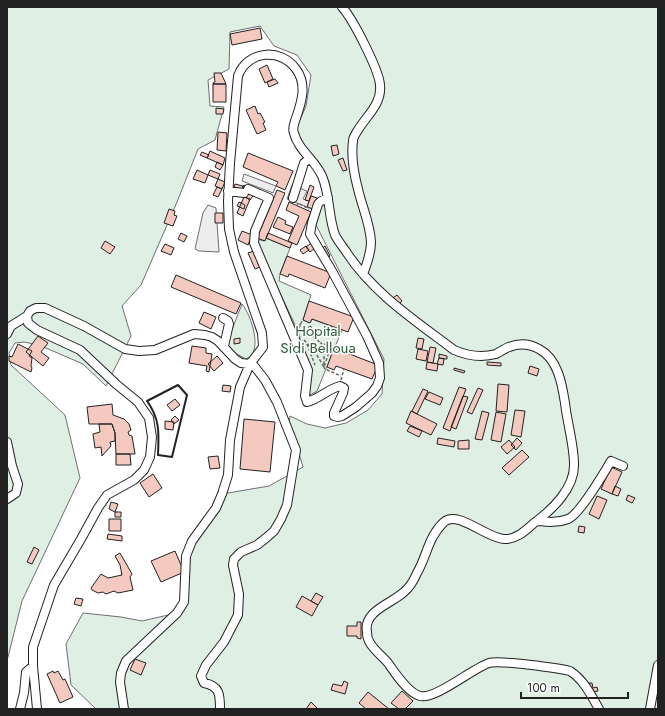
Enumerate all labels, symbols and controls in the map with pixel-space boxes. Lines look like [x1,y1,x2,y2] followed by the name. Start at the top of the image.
[280,320,356,359] park label: Hôpital Sidi Belloua
[521,674,628,700] scale bar
[527,679,560,697] text: 100 m

